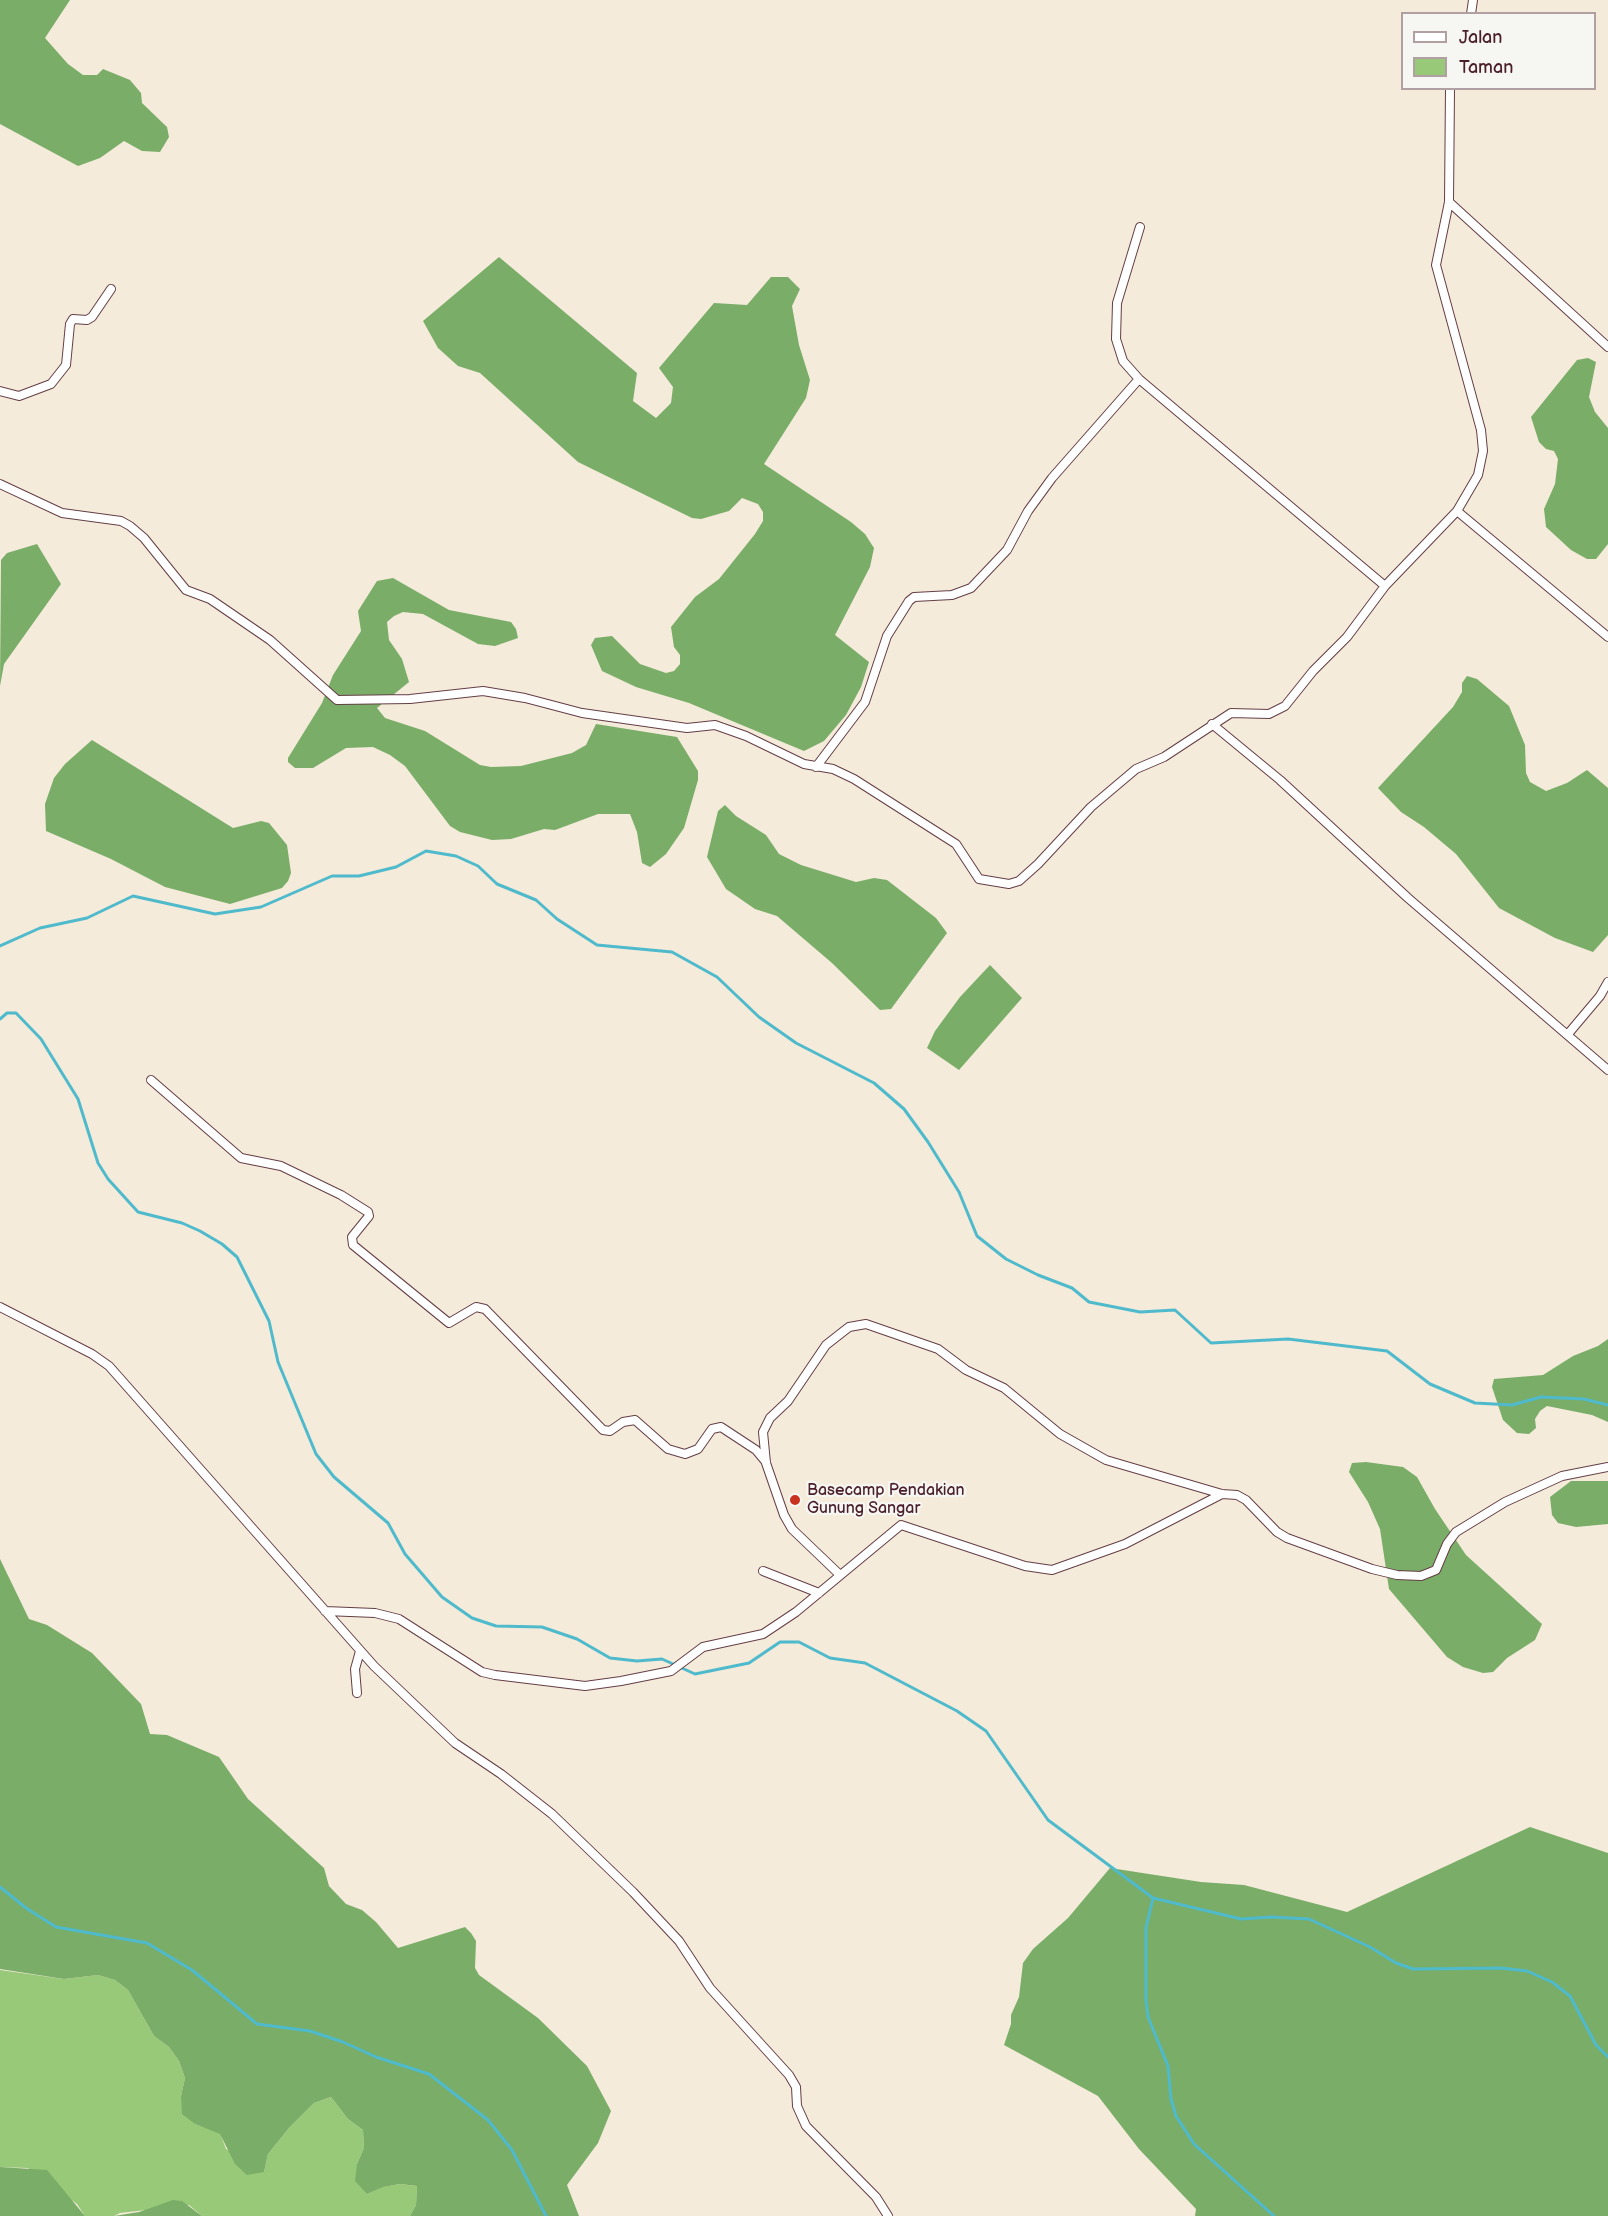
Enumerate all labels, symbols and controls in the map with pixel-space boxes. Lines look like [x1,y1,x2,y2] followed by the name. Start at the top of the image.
[1401,12,1596,90] legend
[1459,27,1502,48] text: Jalan
[1459,57,1513,78] text: Taman
[807,1481,965,1519] place label: Basecamp Pendakian Gunung Sangar
[788,1493,802,1507] marker: Basecamp Pendakian Gunung Sangar

